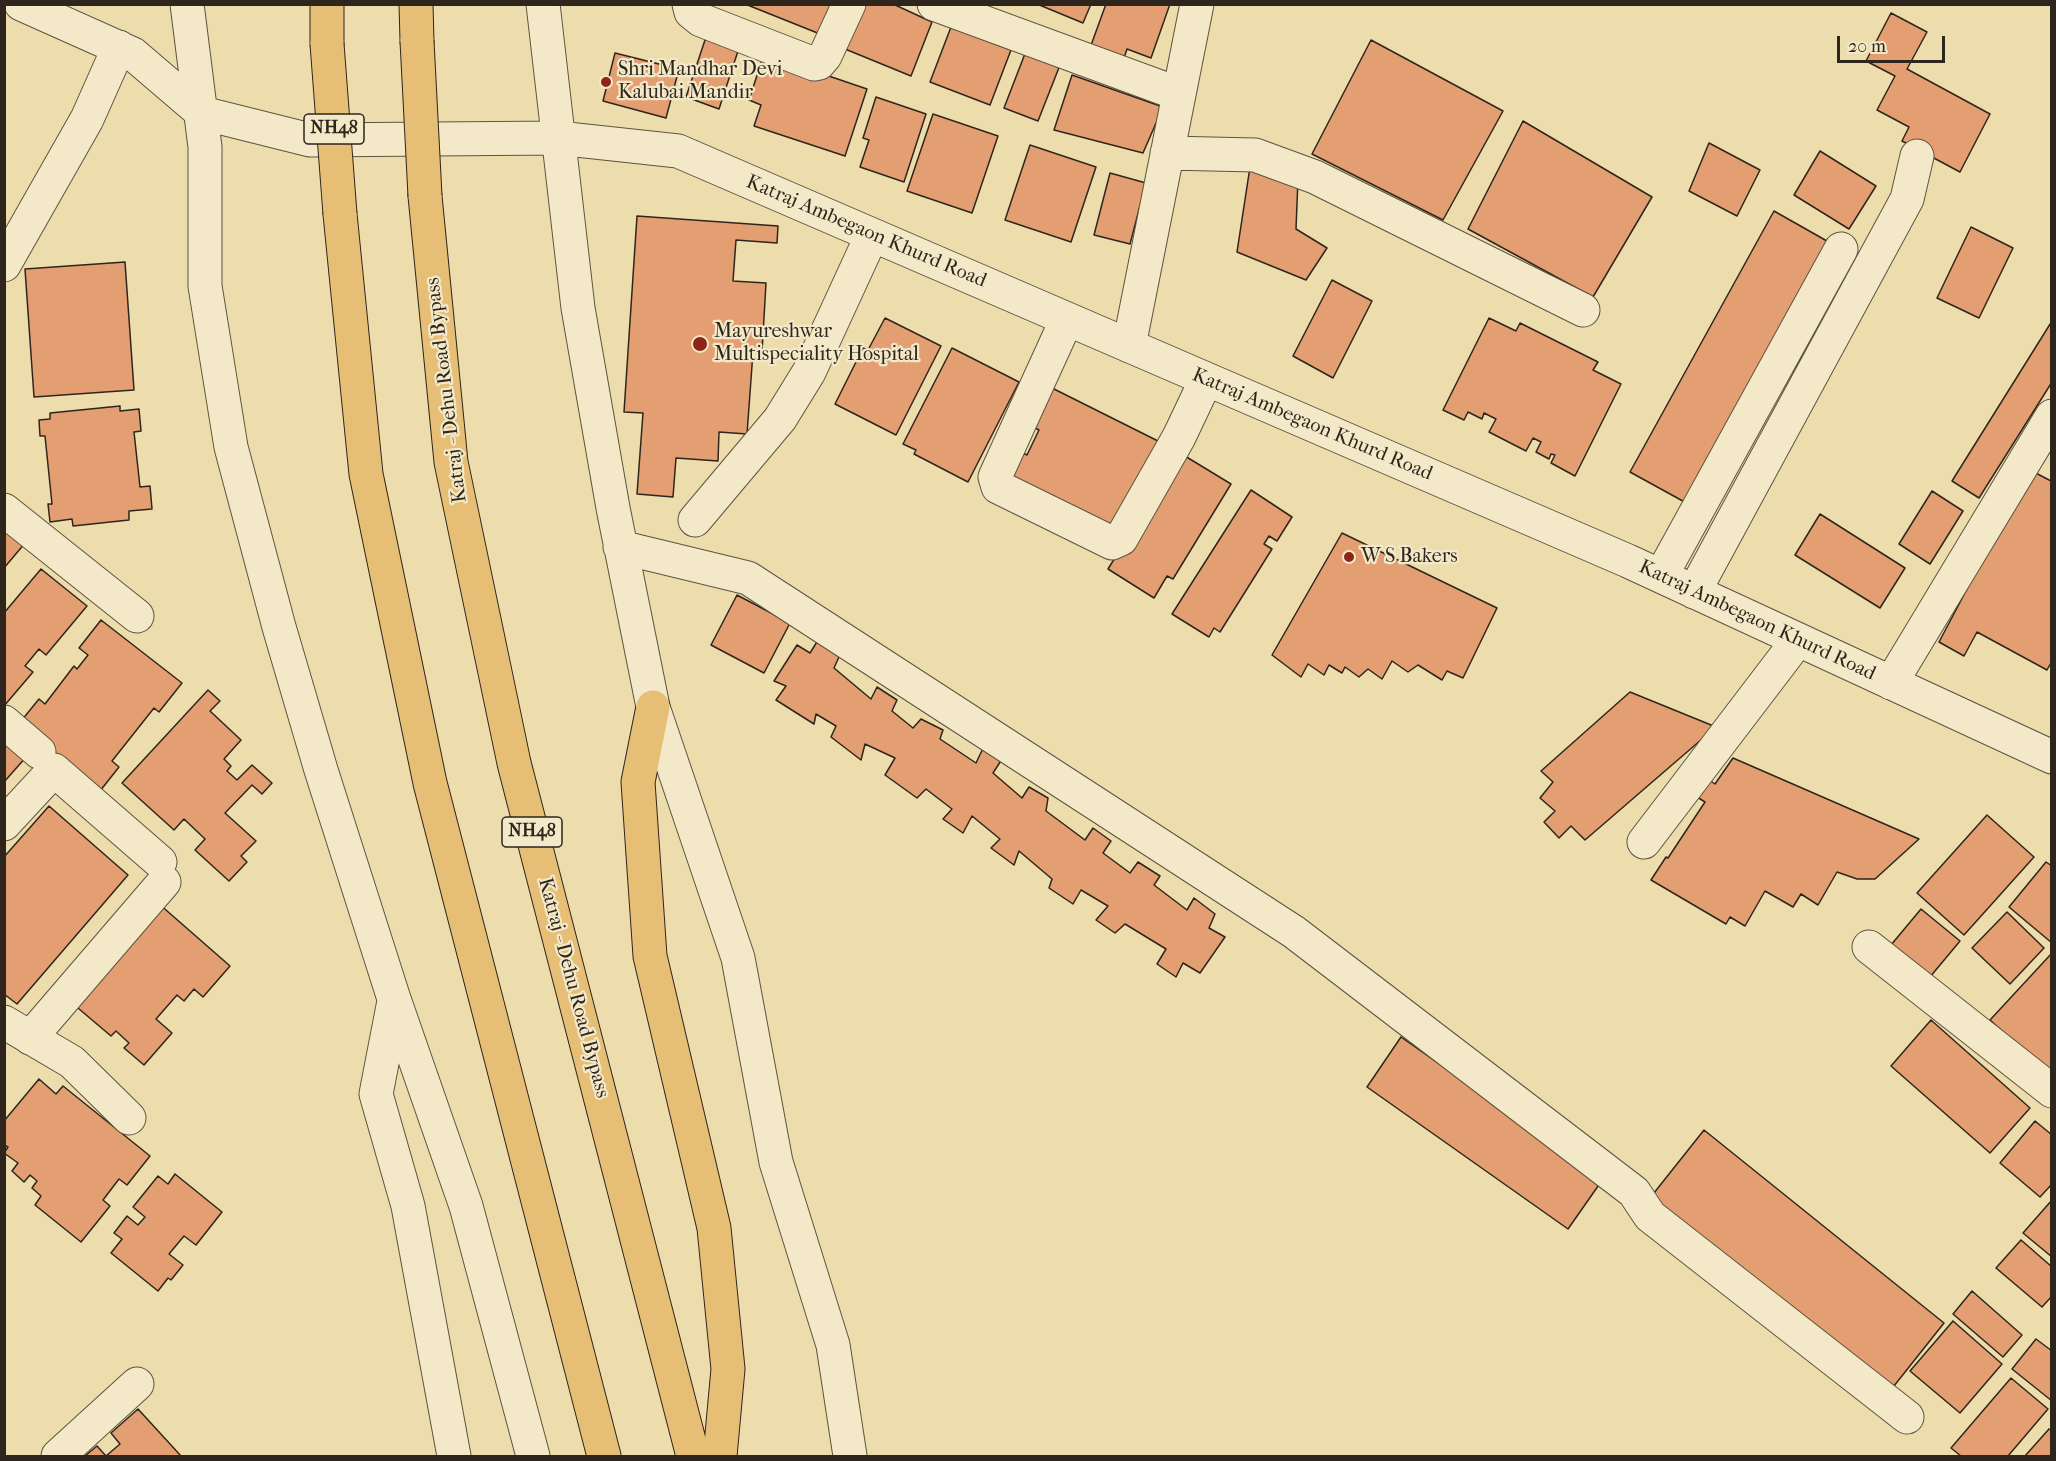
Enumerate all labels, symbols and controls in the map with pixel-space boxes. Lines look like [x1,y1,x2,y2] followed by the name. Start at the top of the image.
[1840,24,1948,62] scale bar
[1848,36,1886,57] text: 20 m
[618,58,782,105] place label: Shri Mandhar Devi Kalubai Mandir
[599,75,613,89] marker: Shri Mandhar Devi Kalubai Mandir
[304,114,364,144] road number: NH48
[742,170,990,294] street label: Katraj Ambegaon Khurd Road
[421,276,473,504] street label: Katraj - Dehu Road Bypass
[714,320,919,367] place label: Mayureshwar Multispeciality Hospital
[691,335,709,353] marker: Mayureshwar Multispeciality Hospital
[1188,363,1436,487] street label: Katraj Ambegaon Khurd Road
[1361,545,1458,569] place label: W S Bakers
[1342,550,1356,564] marker: W S Bakers
[1635,555,1879,687] street label: Katraj Ambegaon Khurd Road
[502,817,562,847] road number: NH48
[532,875,614,1101] street label: Katraj - Dehu Road Bypass

